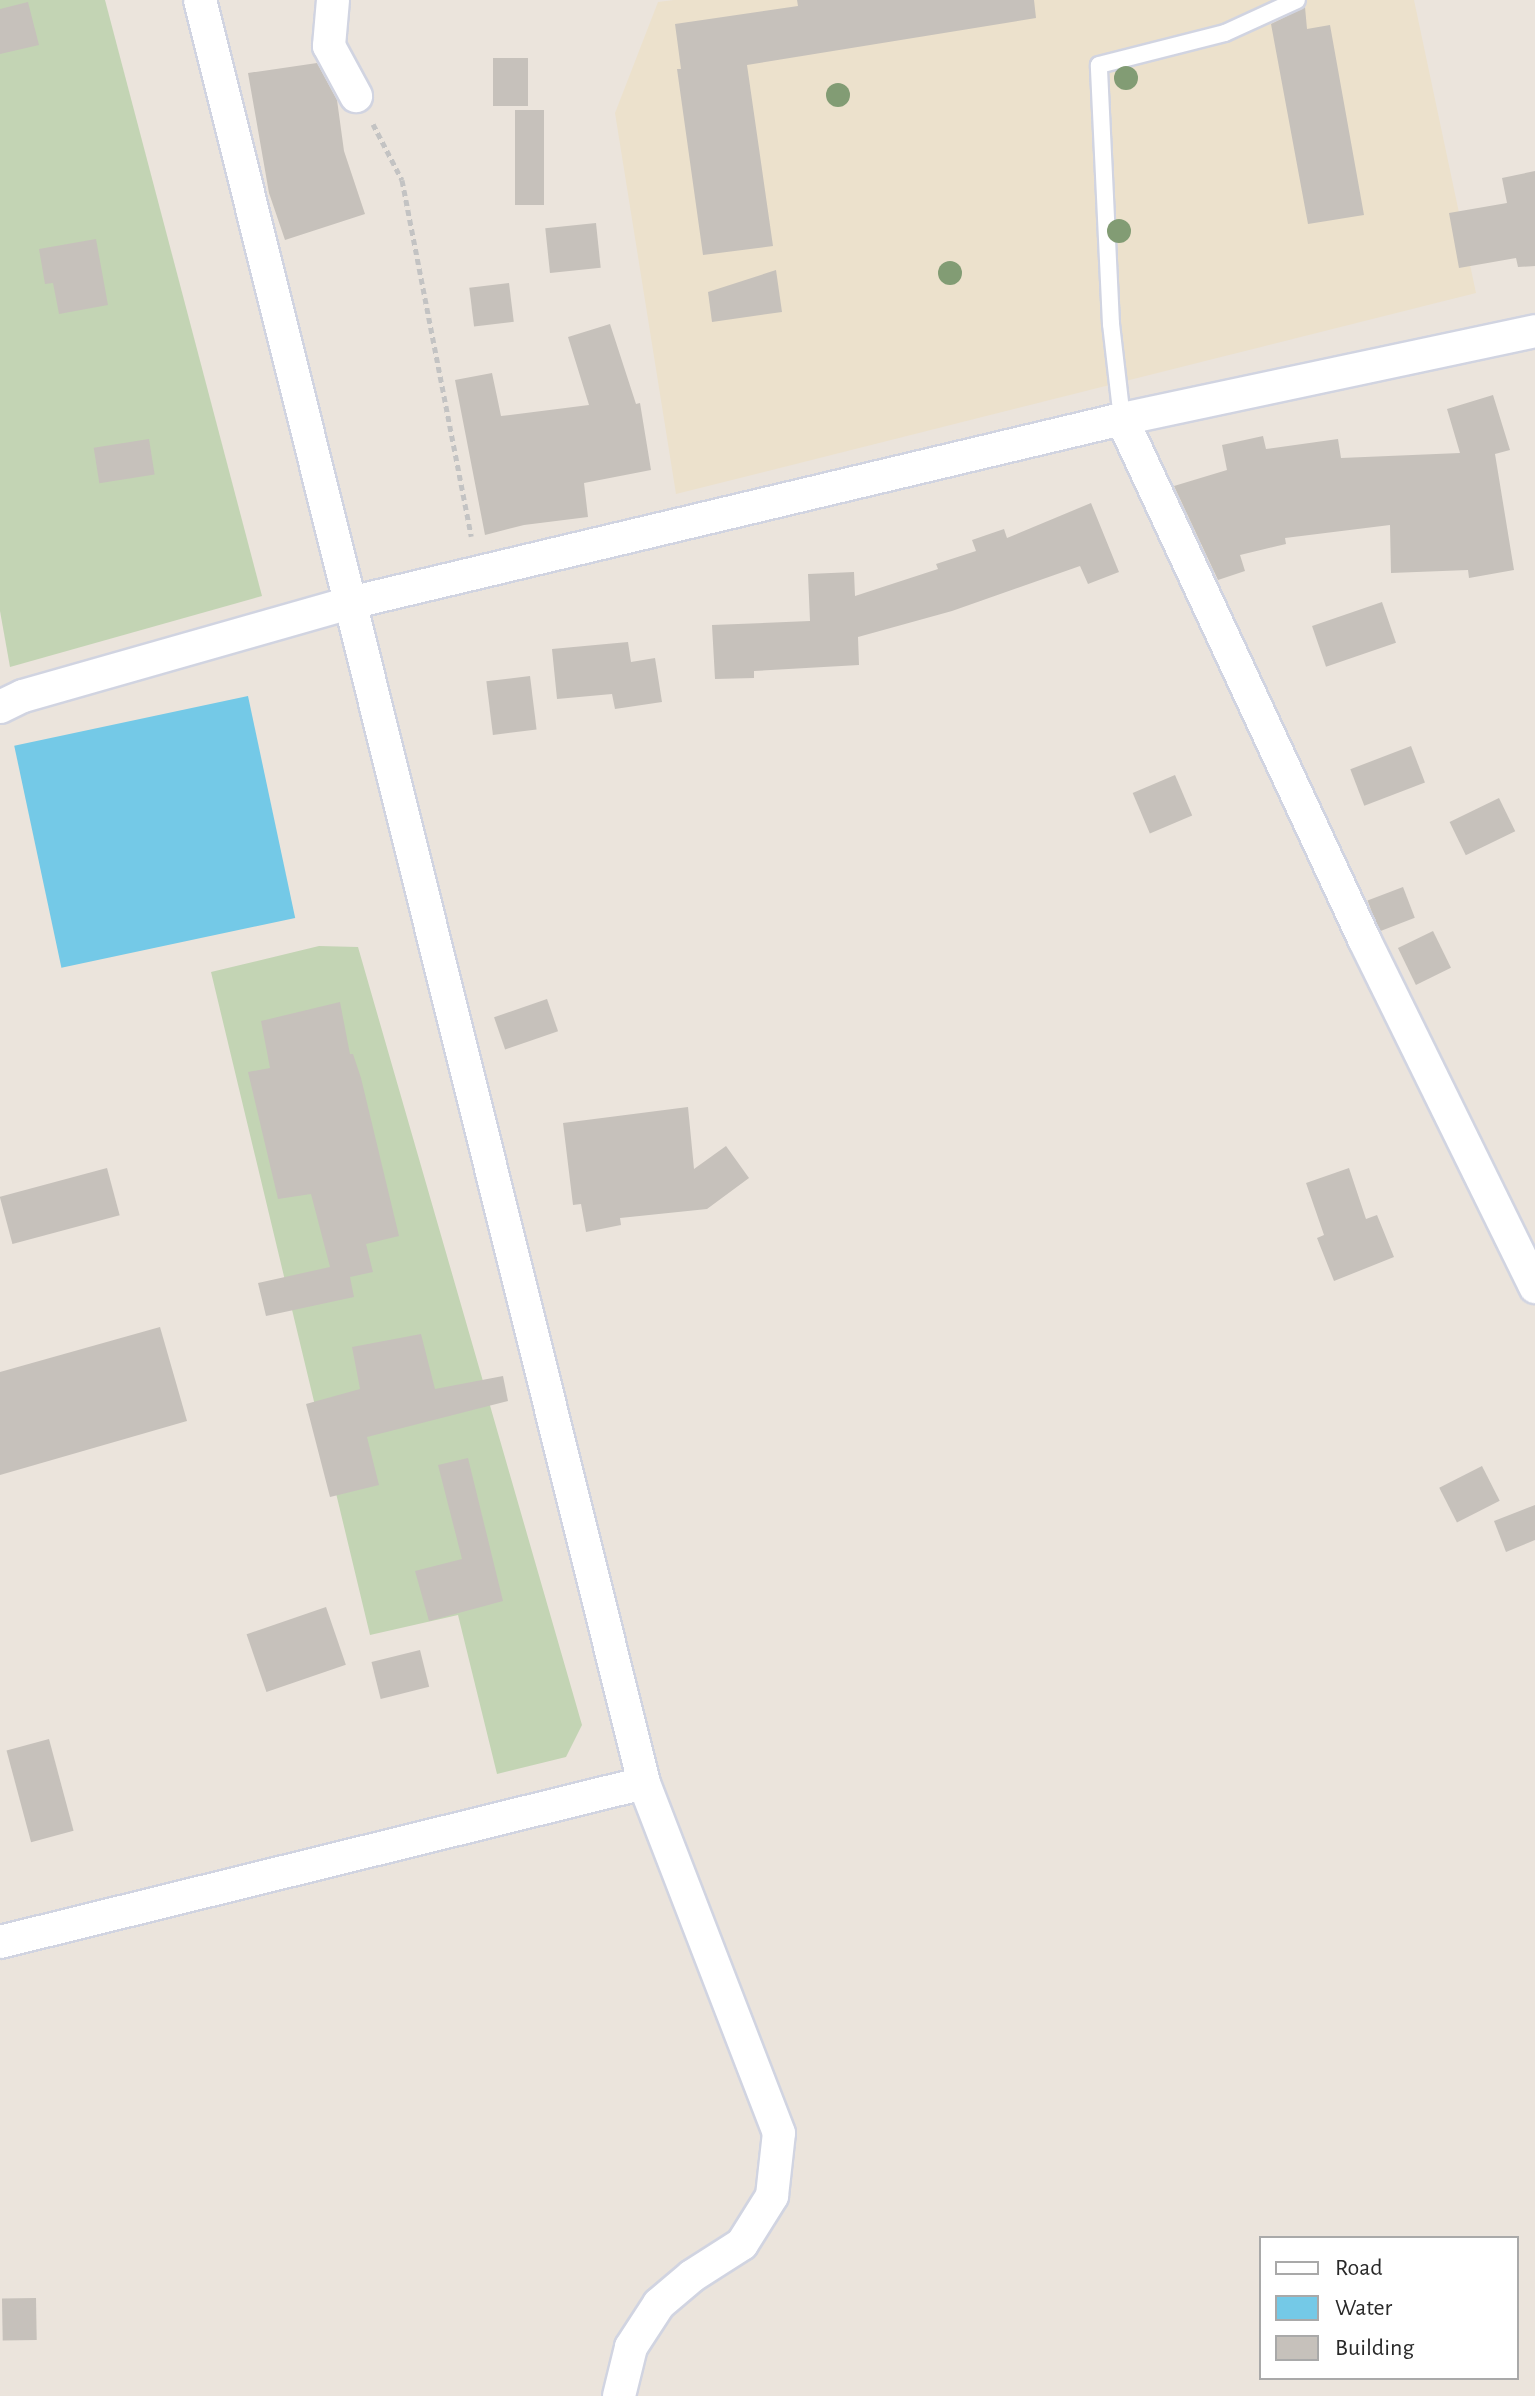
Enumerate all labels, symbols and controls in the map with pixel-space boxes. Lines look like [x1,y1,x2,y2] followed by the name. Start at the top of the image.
[1259,2236,1519,2380] legend
[1335,2256,1383,2280] text: Road
[1335,2296,1392,2320] text: Water
[1335,2336,1414,2360] text: Building

